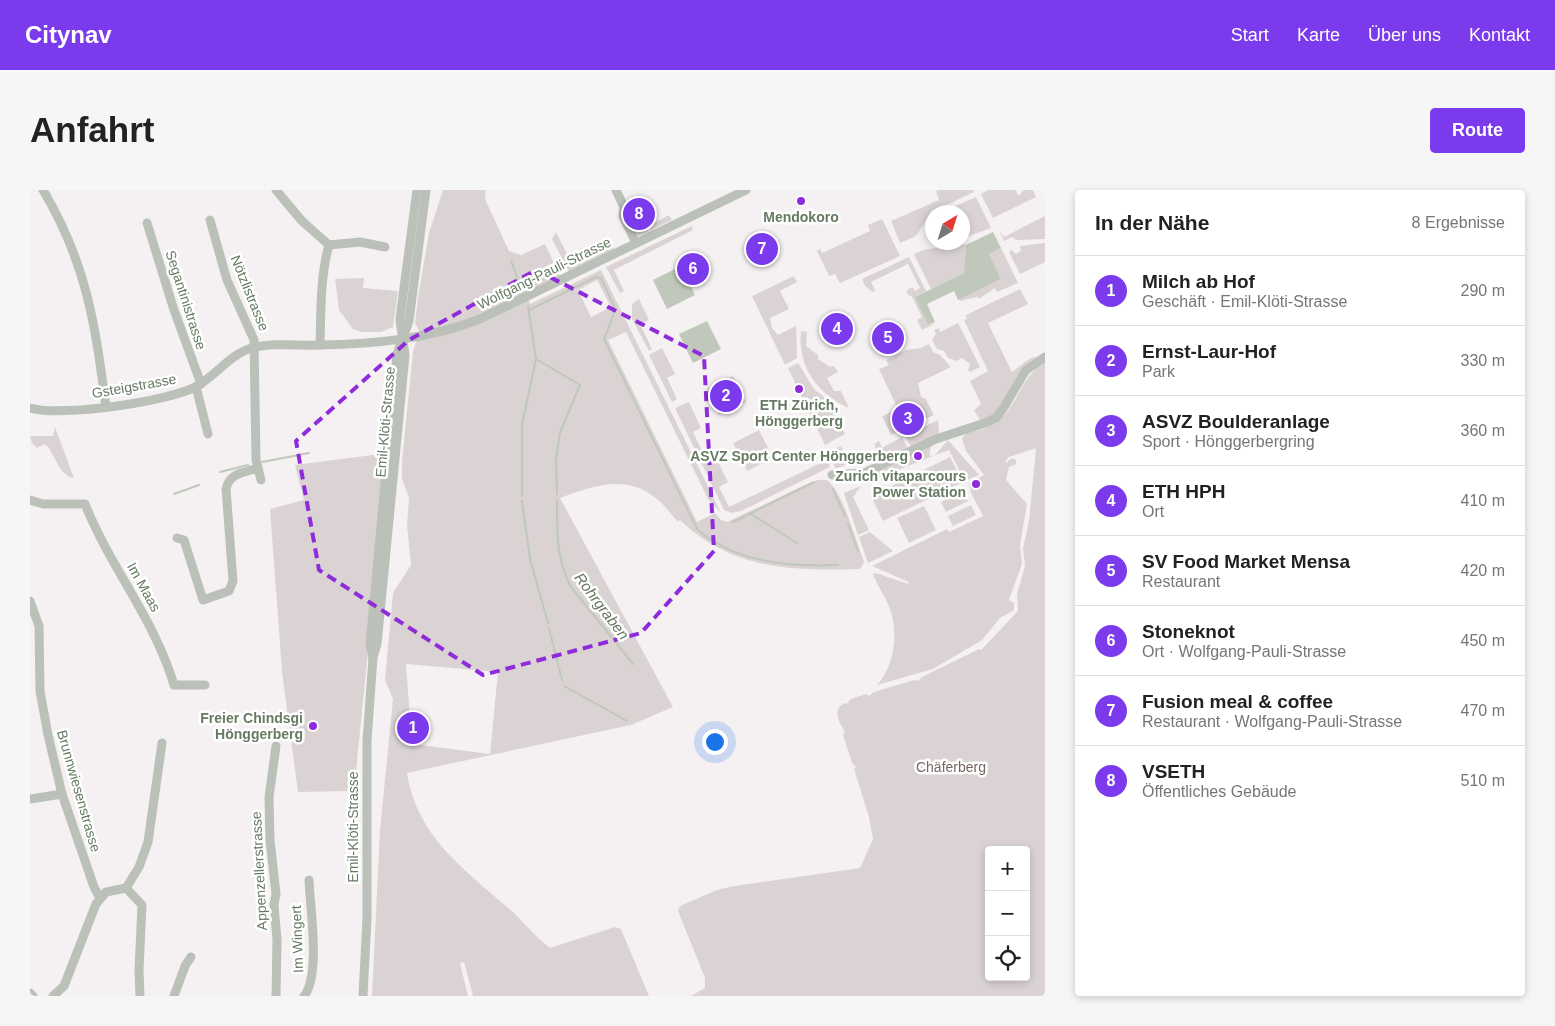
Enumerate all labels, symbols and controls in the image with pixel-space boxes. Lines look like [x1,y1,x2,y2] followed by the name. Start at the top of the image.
[25,21,112,48] text: Citynav
[1231,25,1269,45] text: Start
[1297,25,1340,45] text: Karte
[1368,25,1441,45] text: Über uns
[1469,25,1530,45] text: Kontakt
[1430,108,1525,153] button: Route
[30,110,154,149] text: Anfahrt
[623,195,655,233] pin: 8
[795,195,807,207] marker: Mendokoro
[925,205,970,250] north arrow
[763,209,839,225] place label: Mendokoro
[1095,211,1209,234] text: In der Nähe
[1412,214,1505,231] text: 8 Ergebnisse
[746,230,778,268] pin: 7
[475,234,614,312] street label: Wolfgang-Pauli-Strasse
[162,248,210,352] street label: Segantinistrasse
[677,250,709,288] pin: 6
[228,253,273,333] street label: Nötzlistrasse
[1142,271,1255,292] text: Milch ab Hof
[1107,282,1115,299] text: 1
[1461,282,1505,299] text: 290 m
[1142,293,1347,310] text: Geschäft · Emil-Klöti-Strasse
[821,310,853,348] pin: 4
[872,319,904,357] pin: 5
[1142,341,1276,362] text: Ernst-Laur-Hof
[1107,352,1115,369] text: 2
[1461,352,1505,369] text: 330 m
[1142,363,1175,380] text: Park
[372,366,398,478] street label: Emil-Klöti-Strasse
[90,371,178,401] street label: Gsteigstrasse
[710,377,742,415] pin: 2
[793,383,805,395] marker: ETH Zürich, Hönggerberg
[755,397,843,429] place label: ETH Zürich, Hönggerberg
[892,400,924,438] pin: 3
[1142,411,1330,432] text: ASVZ Boulderanlage
[1107,422,1115,439] text: 3
[1461,422,1505,439] text: 360 m
[1142,433,1315,450] text: Sport · Hönggerbergring
[690,448,908,464] place label: ASVZ Sport Center Hönggerberg
[912,450,924,462] marker: ASVZ Sport Center Hönggerberg
[835,468,966,500] place label: Zurich vitaparcours Power Station
[970,478,982,490] marker: Zurich vitaparcours Power Station
[1142,481,1225,502] text: ETH HPH
[1107,492,1115,509] text: 4
[1461,492,1505,509] text: 410 m
[1142,503,1164,520] text: Ort
[1142,551,1350,572] text: SV Food Market Mensa
[124,560,164,614] street label: Im Maas
[1107,562,1115,579] text: 5
[1461,562,1505,579] text: 420 m
[571,569,633,643] water label: Rohrgraben
[1142,573,1220,590] text: Restaurant
[1142,621,1235,642] text: Stoneknot
[1107,632,1115,649] text: 6
[1461,632,1505,649] text: 450 m
[1142,643,1346,660] text: Ort · Wolfgang-Pauli-Strasse
[1142,691,1333,712] text: Fusion meal & coffee
[1107,702,1115,719] text: 7
[1461,702,1505,719] text: 470 m
[397,709,429,747] pin: 1
[200,710,303,742] place label: Freier Chindsgi Hönggerberg
[1142,713,1402,730] text: Restaurant · Wolfgang-Pauli-Strasse
[307,720,319,732] marker: Freier Chindsgi Hönggerberg
[54,728,104,854] street label: Brunnwiesenstrasse
[702,729,728,755] your location
[916,759,986,775] park label: Chäferberg
[1142,761,1205,782] text: VSETH
[345,771,361,883] street label: Emil-Klöti-Strasse
[1107,772,1115,789] text: 8
[1461,772,1505,789] text: 510 m
[1142,783,1296,800] text: Öffentliches Gebäude
[248,811,270,931] street label: Appenzellerstrasse
[985,846,1030,981] map controls
[985,846,1030,891] button: +
[985,891,1030,936] button: −
[288,905,306,973] street label: Im Wingert
[985,936,1030,981] button: locate

